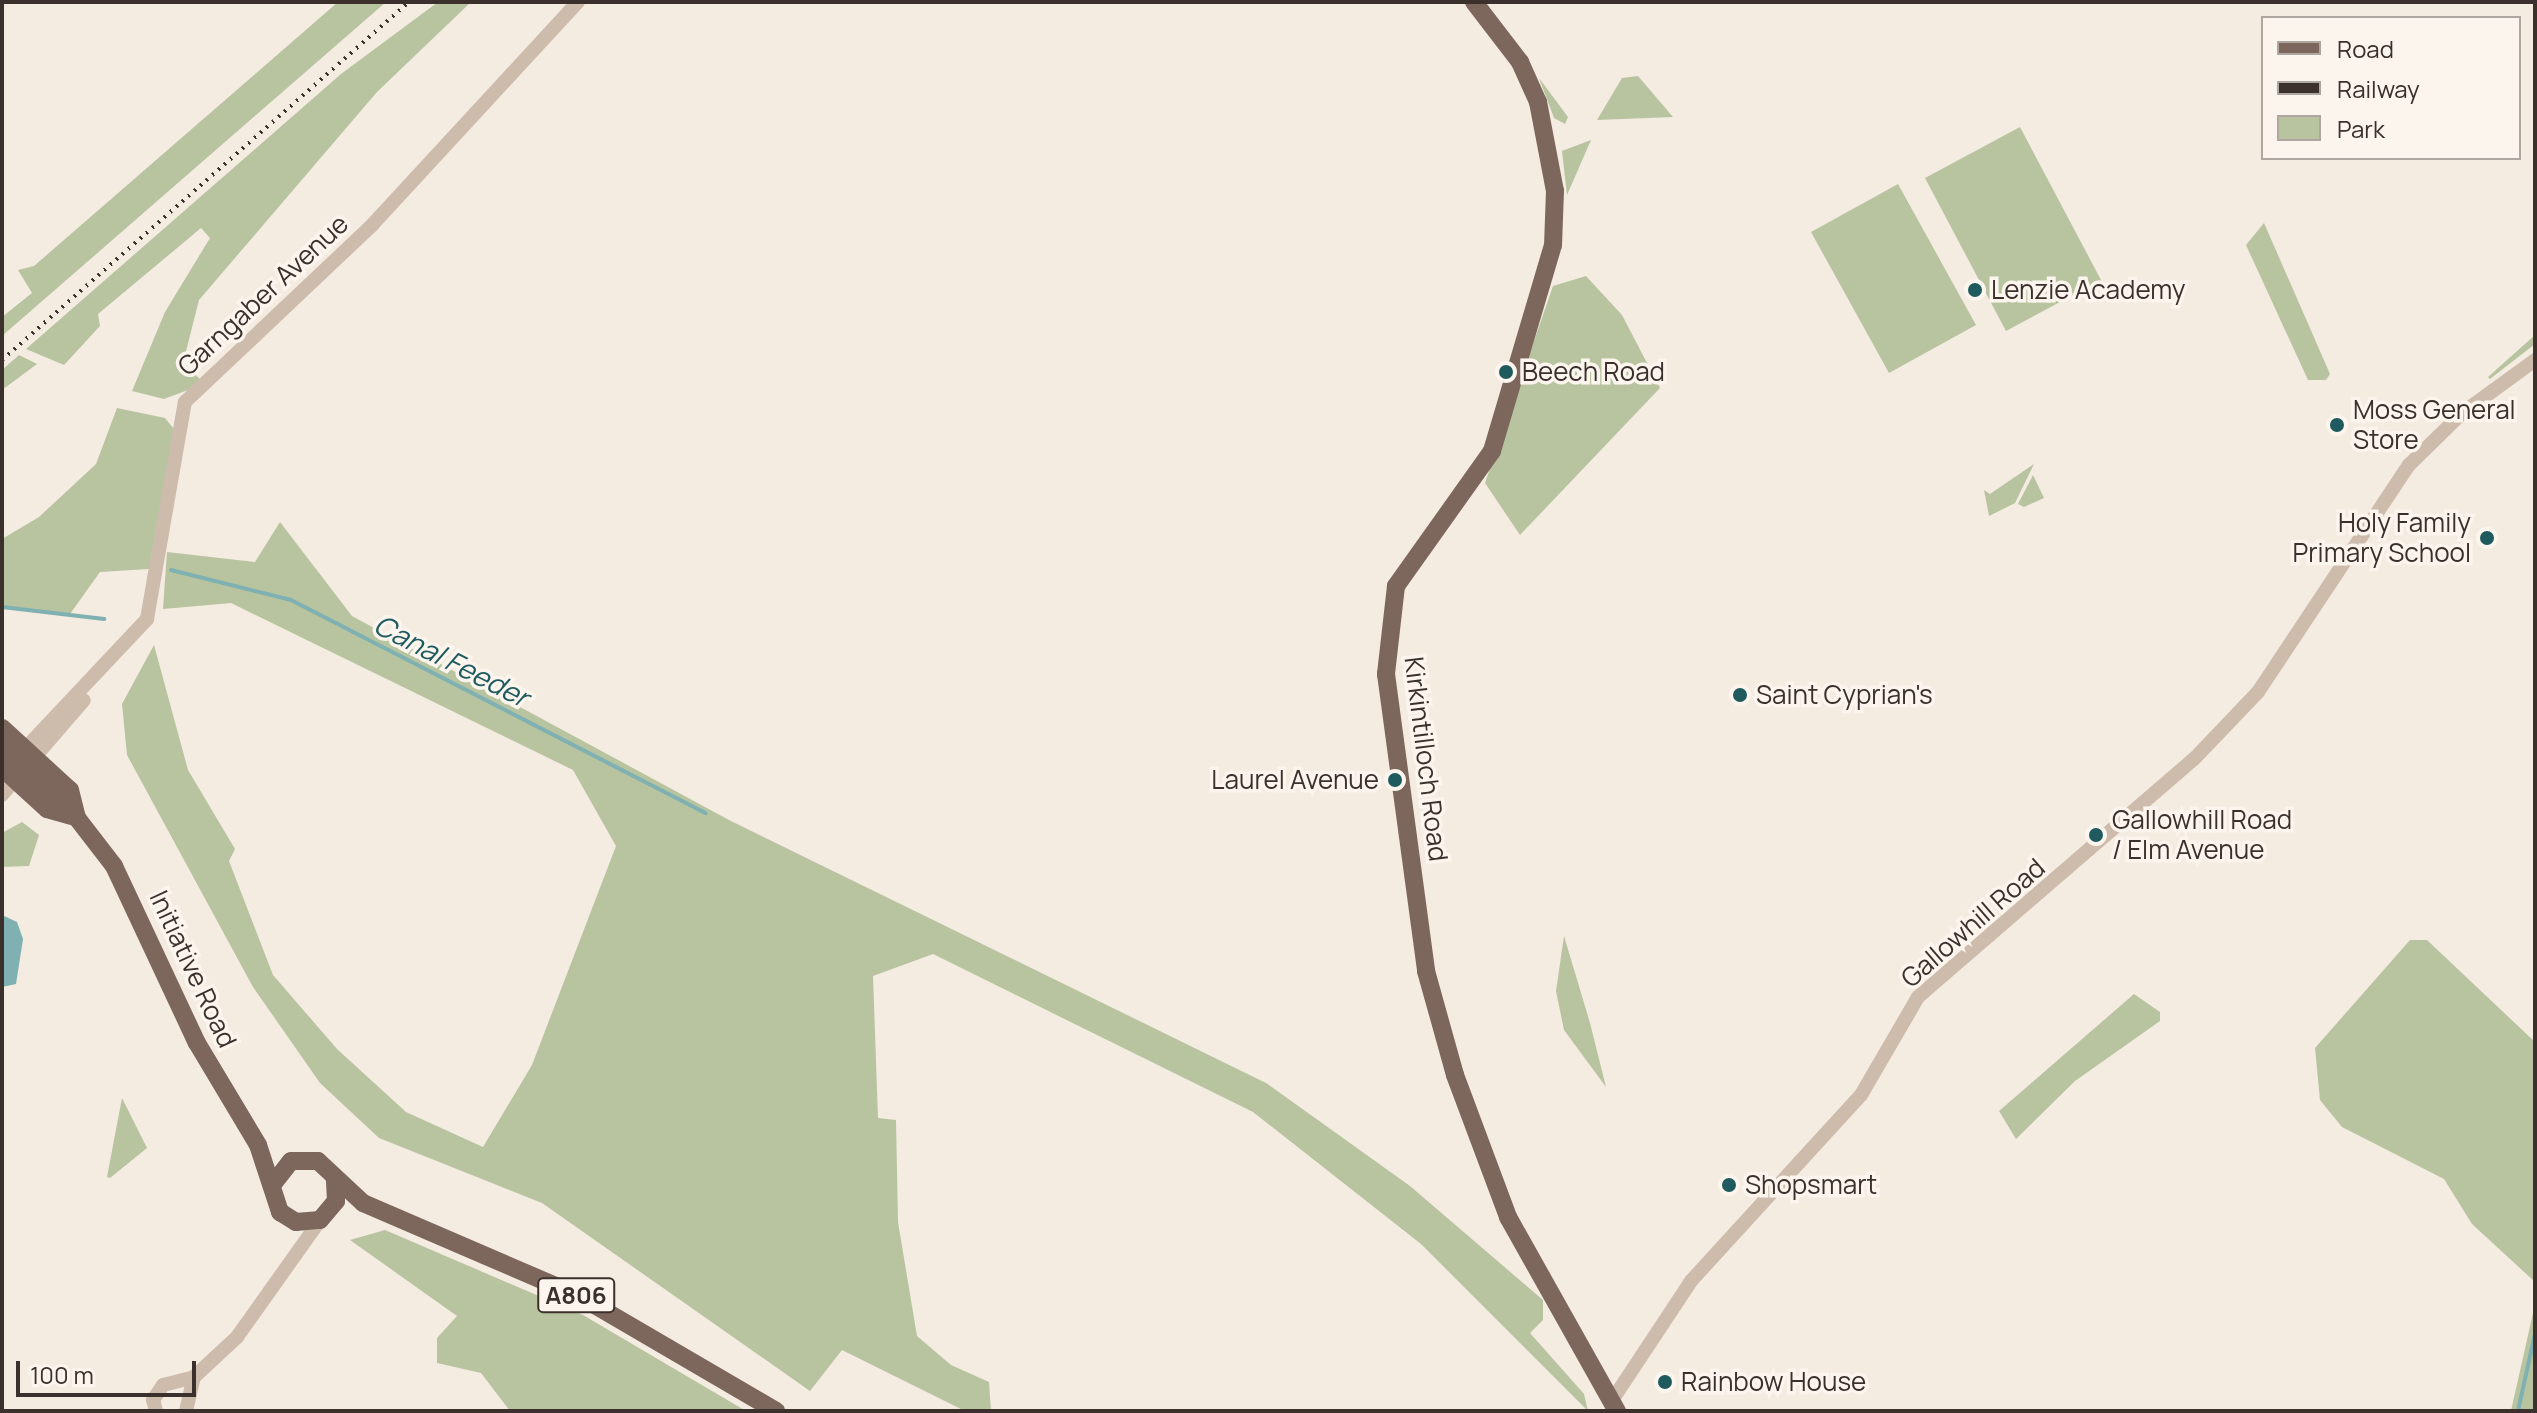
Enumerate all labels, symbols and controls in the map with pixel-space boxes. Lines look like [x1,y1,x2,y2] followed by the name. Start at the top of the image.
[2261,16,2521,160] legend
[2337,32,2394,65] text: Road
[2337,72,2420,105] text: Railway
[2337,112,2385,145] text: Park
[171,208,355,382] street label: Garngaber Avenue
[1991,274,2185,306] place label: Lenzie Academy
[1966,281,1984,299] marker: Lenzie Academy
[1522,356,1665,388] place label: Beech Road
[1497,363,1515,381] marker: Beech Road
[2353,394,2516,456] place label: Moss General Store
[2328,416,2346,434] marker: Moss General Store
[2293,507,2471,568] place label: Holy Family Primary School
[2478,529,2496,547] marker: Holy Family Primary School
[369,607,535,713] water label: Canal Feeder
[1398,655,1454,863] street label: Kirkintilloch Road
[1756,679,1933,711] place label: Saint Cyprian's
[1731,686,1749,704] marker: Saint Cyprian's
[1211,764,1379,796] place label: Laurel Avenue
[1386,771,1404,789] marker: Laurel Avenue
[2112,804,2292,866] place label: Gallowhill Road / Elm Avenue
[2087,826,2105,844] marker: Gallowhill Road / Elm Avenue
[1895,852,2051,994] street label: Gallowhill Road
[143,886,243,1052] street label: Initiative Road
[1745,1169,1877,1201] place label: Shopsmart
[1720,1176,1738,1194] marker: Shopsmart
[536,1275,616,1315] road number: A806
[20,1345,200,1395] scale bar
[30,1358,94,1391] text: 100 m
[1681,1366,1866,1398] place label: Rainbow House
[1656,1373,1674,1391] marker: Rainbow House

